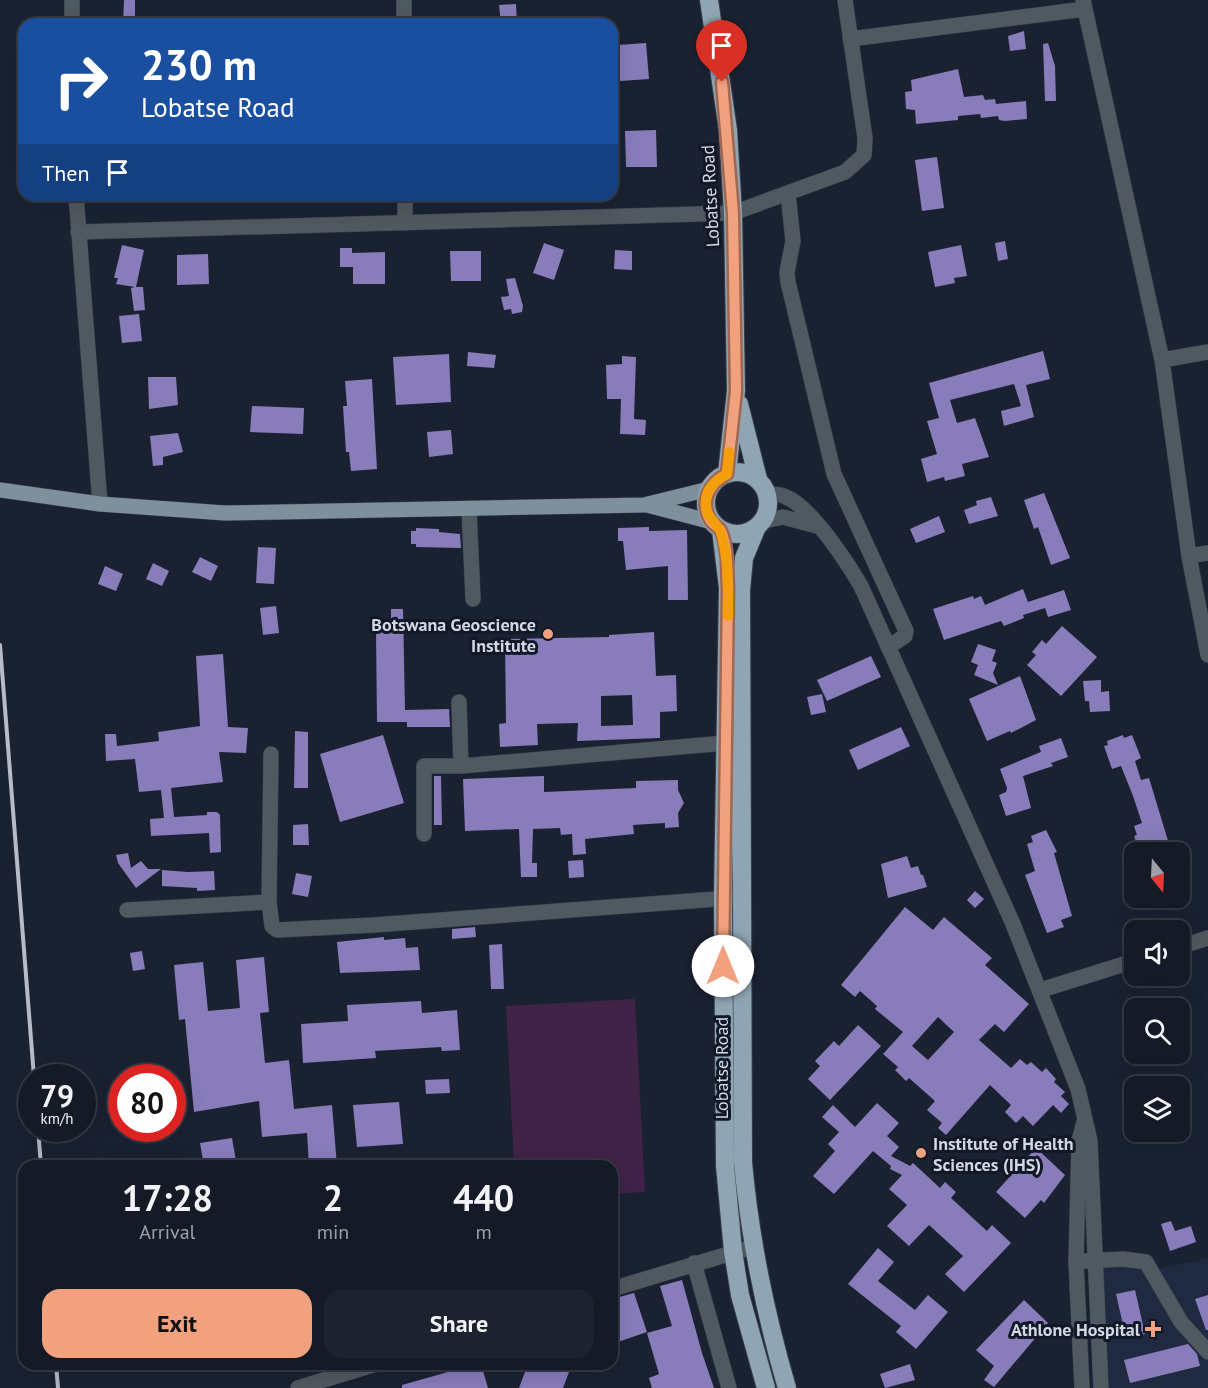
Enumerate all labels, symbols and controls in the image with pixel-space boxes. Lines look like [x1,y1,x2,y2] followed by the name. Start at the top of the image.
[696,20,747,82] pin
[705,29,738,62] icon: arrive
[141,37,257,92] text: 230 m
[42,42,120,120] icon: right
[141,90,294,124] text: Lobatse Road
[696,144,724,248] street label: Lobatse Road
[101,156,134,189] icon: arrive
[42,159,89,187] text: Then
[371,613,536,657] place label: Botswana Geoscience Institute
[541,627,555,641] marker: Botswana Geoscience Institute
[1124,842,1190,908] north arrow
[1124,842,1190,1142] map controls
[1124,920,1190,986] button: sound
[691,934,755,998] position arrow
[1124,998,1190,1064] button: search
[710,1017,733,1119] street label: Lobatse Road
[108,1064,186,1142] speed limit sign: 80
[40,1076,74,1115] text: 79
[1124,1076,1190,1142] button: layers
[41,1109,73,1128] text: km/h
[933,1132,1073,1176] place label: Institute of Health Sciences (IHS)
[914,1146,928,1160] marker: Institute of Health Sciences (IHS)
[122,1174,213,1221] text: 17:28
[323,1174,343,1221] text: 2
[453,1174,514,1221] text: 440
[139,1219,195,1245] text: Arrival
[317,1219,349,1245] text: min
[476,1219,492,1245] text: m
[42,1289,312,1358] button: Exit
[324,1289,594,1358] button: Share
[1011,1318,1141,1341] place label: Athlone Hospital
[1144,1320,1162,1338] marker: Athlone Hospital

